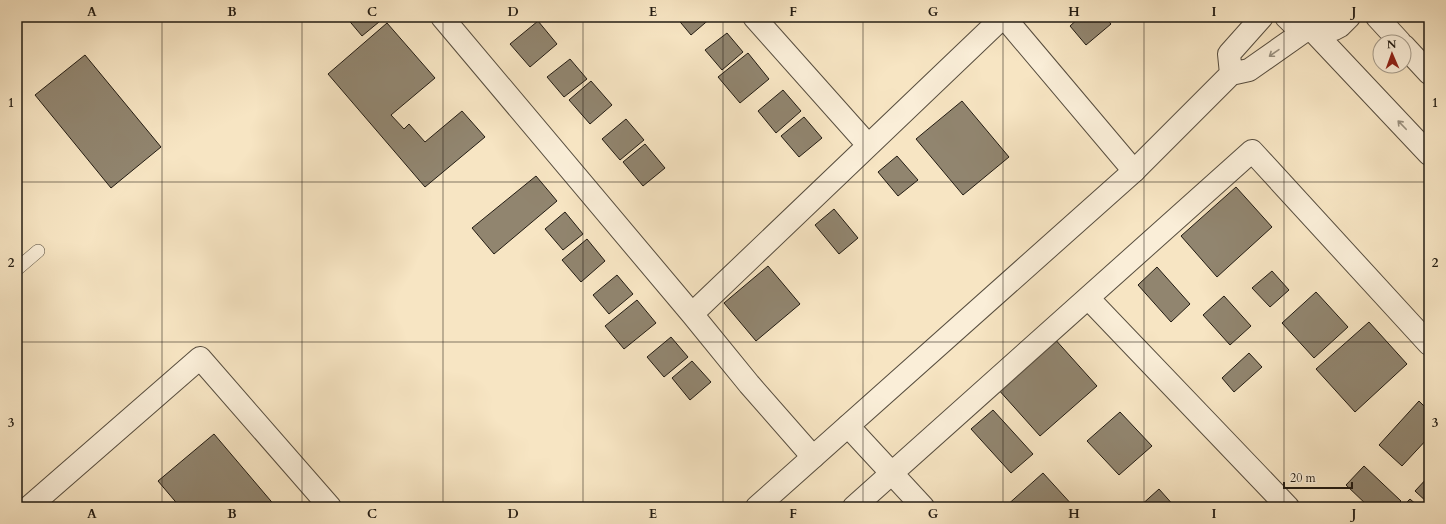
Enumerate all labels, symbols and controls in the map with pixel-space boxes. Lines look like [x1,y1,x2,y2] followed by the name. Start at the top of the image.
[87,3,97,21] text: A
[227,3,237,21] text: B
[367,3,377,21] text: C
[507,3,519,21] text: D
[649,3,657,21] text: E
[789,3,797,21] text: F
[928,3,939,21] text: G
[1068,3,1080,21] text: H
[1211,3,1217,21] text: I
[1350,3,1357,21] text: J
[1372,34,1412,74] north arrow
[1387,37,1397,52] text: N
[1269,49,1280,57] one-way arrow
[8,94,14,112] text: 1
[1432,94,1438,112] text: 1
[1397,120,1407,130] one-way arrow
[8,254,15,272] text: 2
[1432,254,1439,272] text: 2
[8,414,15,432] text: 3
[1432,414,1439,432] text: 3
[1284,464,1352,490] scale bar
[1290,470,1317,486] text: 20 m
[87,505,97,523] text: A
[227,505,237,523] text: B
[367,505,377,523] text: C
[507,505,519,523] text: D
[649,505,657,523] text: E
[789,505,797,523] text: F
[928,505,939,523] text: G
[1068,505,1080,523] text: H
[1211,505,1217,523] text: I
[1350,505,1357,523] text: J

